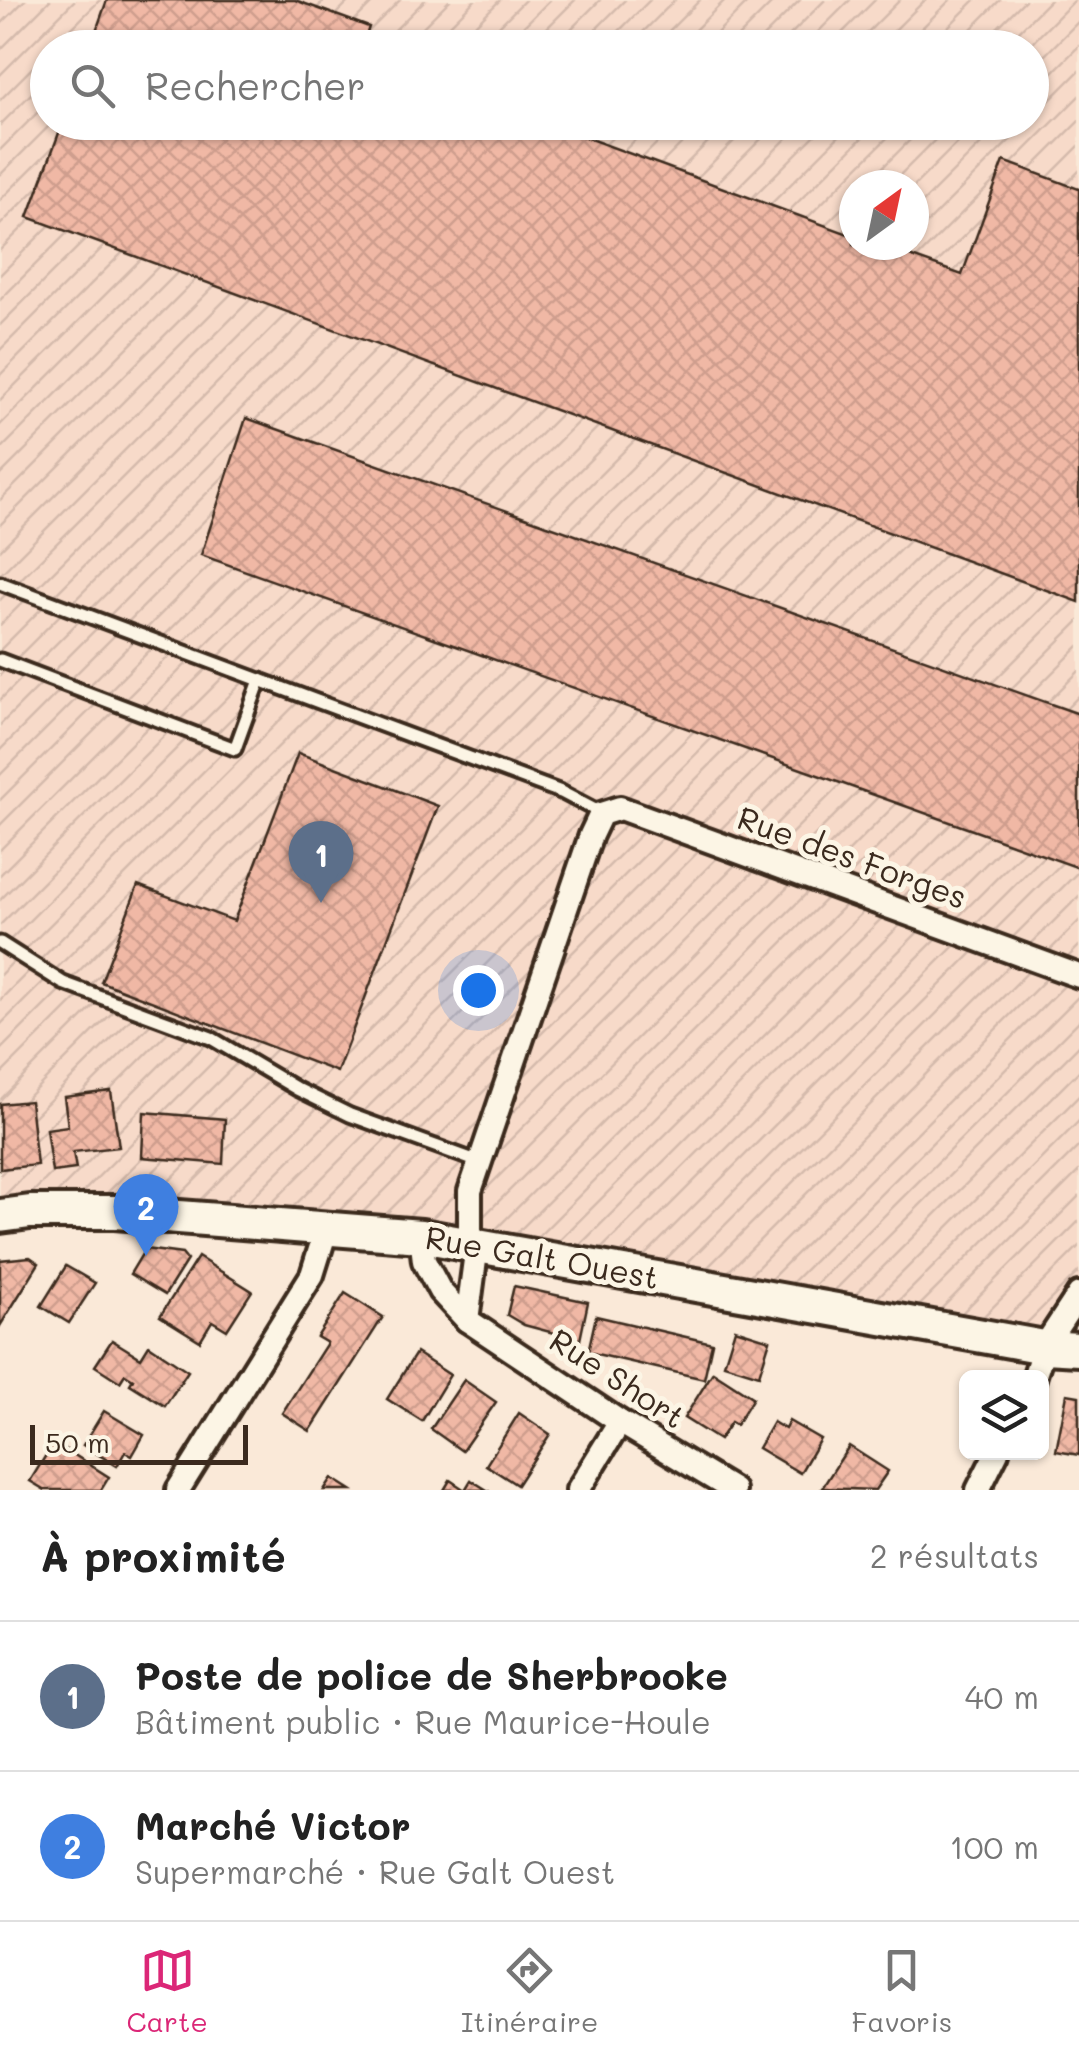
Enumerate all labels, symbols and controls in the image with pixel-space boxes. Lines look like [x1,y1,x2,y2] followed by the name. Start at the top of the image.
[30,30,1049,140] search box
[65,58,120,113] icon: search
[145,60,366,110] text: Rechercher
[839,170,929,260] north arrow
[732,795,973,917] street label: Rue des Forges
[288,820,354,903] pin: 1
[453,965,504,1016] your location
[114,1174,178,1256] pin: 2
[422,1215,662,1297] street label: Rue Galt Ouest
[542,1318,694,1437] street label: Rue Short
[959,1370,1049,1460] map controls
[959,1370,1049,1460] button: layers
[30,1420,248,1464] scale bar
[45,1424,110,1460] text: 50 m
[40,1528,286,1583] text: À proximité
[870,1534,1039,1576] text: 2 résultats
[135,1650,728,1700] text: Poste de police de Sherbrooke
[65,1675,80,1717] text: 1
[965,1675,1039,1717] text: 40 m
[135,1700,711,1742] text: Bâtiment public · Rue Maurice-Houle
[135,1800,410,1850] text: Marché Victor
[64,1825,81,1867] text: 2
[949,1825,1039,1867] text: 100 m
[135,1850,615,1892] text: Supermarché · Rue Galt Ouest
[127,1943,208,2039] tab: Carte
[461,1943,598,2039] tab: Itinéraire
[852,1943,952,2039] tab: Favoris

